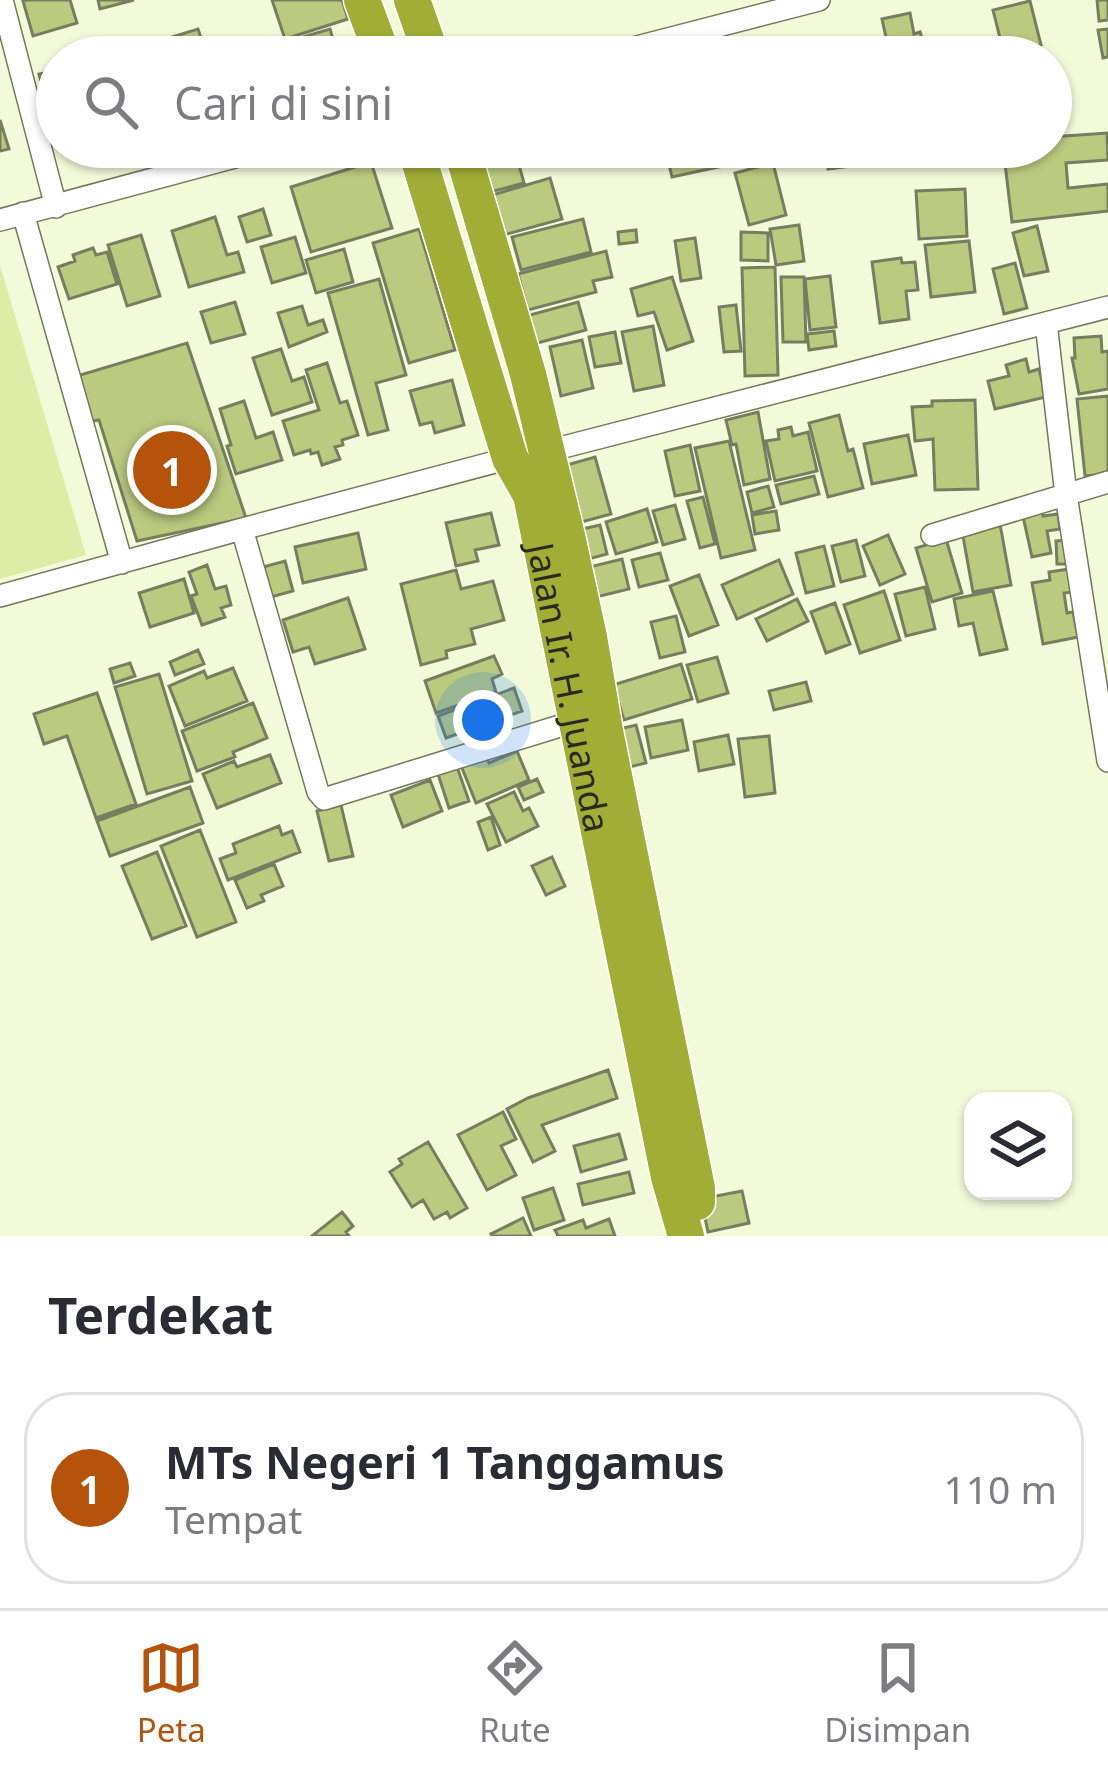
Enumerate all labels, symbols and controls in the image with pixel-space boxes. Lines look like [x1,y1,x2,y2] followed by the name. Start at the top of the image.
[36,36,1072,168] search box
[78,69,144,135] icon: search
[174,72,393,133] text: Cari di sini
[133,425,211,515] pin: 1
[516,535,623,836] street label: Jalan Ir. H. Juanda
[453,690,513,750] your location
[964,1092,1072,1200] map controls
[964,1092,1072,1200] button: layers
[48,1279,273,1349] text: Terdekat
[165,1431,725,1492] text: MTs Negeri 1 Tanggamus
[79,1462,101,1515] text: 1
[943,1462,1057,1515] text: 110 m
[165,1492,302,1545] text: Tempat
[137,1635,206,1752] tab: Peta
[479,1635,551,1752] tab: Rute
[824,1635,971,1752] tab: Disimpan

